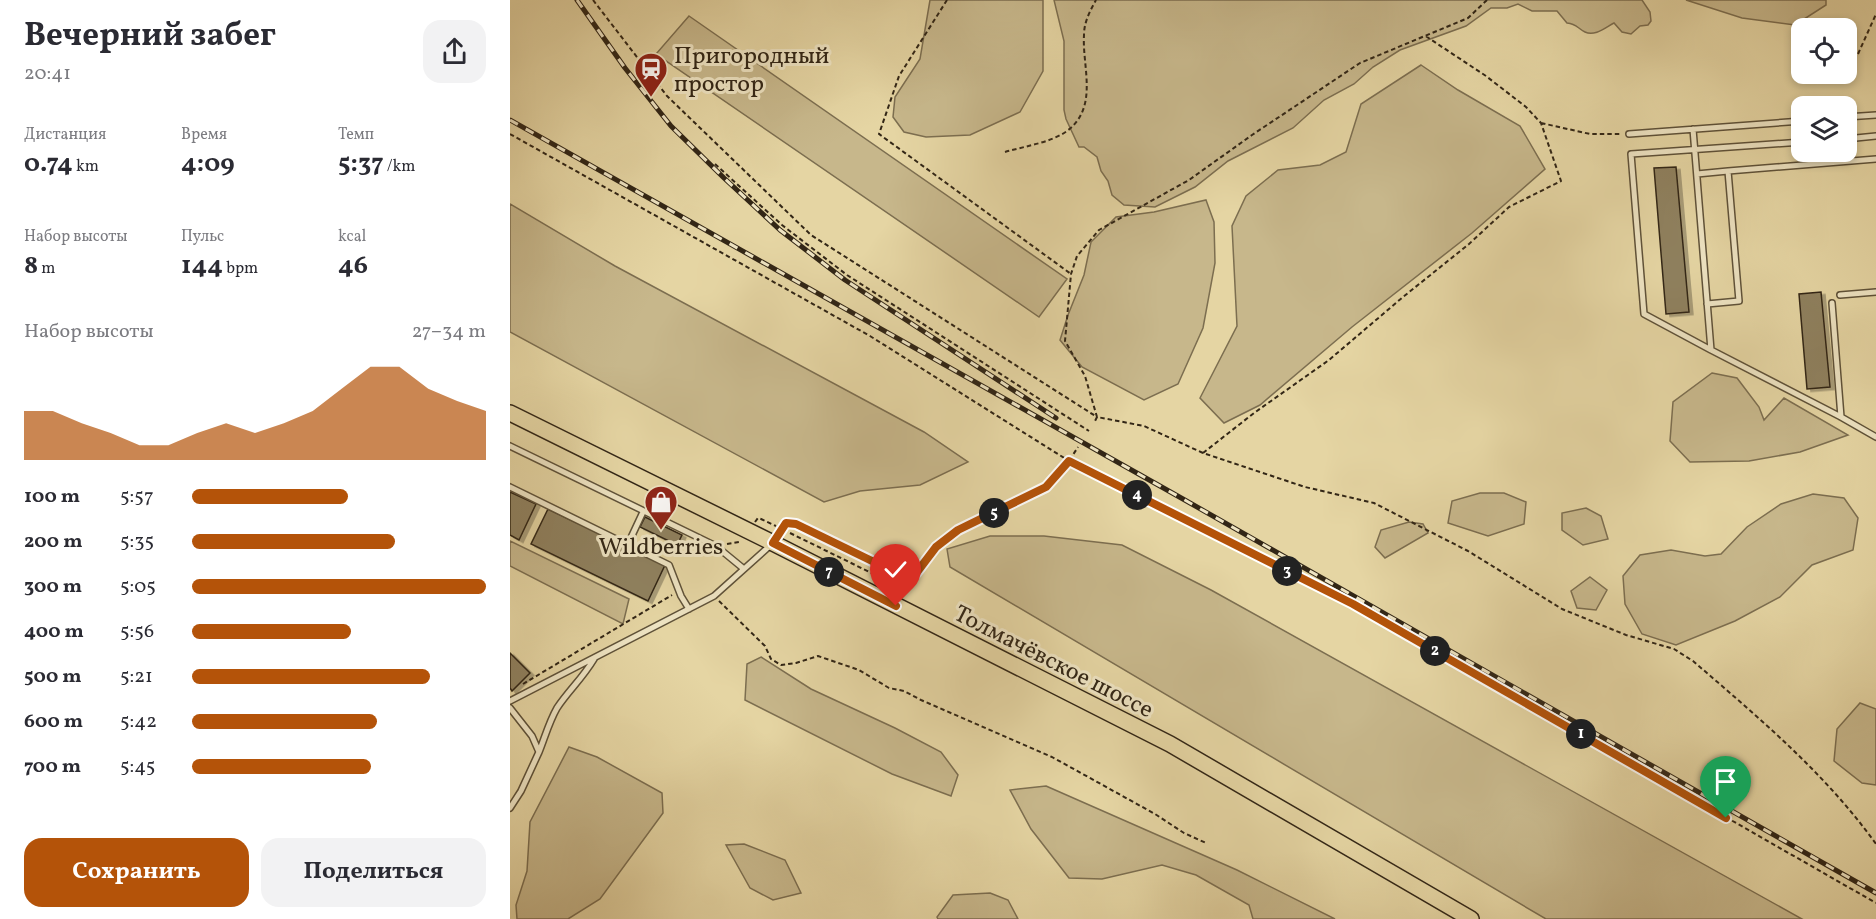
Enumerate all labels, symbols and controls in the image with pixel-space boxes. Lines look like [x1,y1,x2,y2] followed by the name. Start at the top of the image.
[24,14,276,60] text: Вечерний забег
[1791,18,1857,162] map controls
[1791,18,1857,84] button: locate
[423,20,486,83] button: share
[674,40,829,102] place label: Пригородный простор
[633,51,669,98] station icon: Пригородный простор
[24,60,71,88] text: 20:41
[1791,96,1857,162] button: layers
[24,124,106,146] text: Дистанция
[181,124,227,146] text: Время
[338,124,374,146] text: Темп
[24,146,73,182] text: 0.74
[181,146,235,182] text: 4:09
[338,146,384,182] text: 5:37
[73,156,99,178] text: km
[384,156,416,178] text: /km
[24,226,128,248] text: Набор высоты
[181,226,224,248] text: Пульс
[338,226,366,248] text: kcal
[24,248,38,284] text: 8
[181,248,223,284] text: 144
[338,248,368,284] text: 46
[38,258,56,280] text: m
[223,258,258,280] text: bpm
[24,318,154,346] text: Набор высоты
[412,318,486,346] text: 27–34 m
[1122,480,1152,510] pin: 4
[24,483,80,511] text: 100 m
[120,483,154,511] text: 5:57
[643,484,679,531] shop icon: Wildberries
[1132,484,1142,506] text: 4
[979,498,1009,528] pin: 5
[990,502,998,524] text: 5
[24,528,82,556] text: 200 m
[120,528,154,556] text: 5:35
[599,531,723,565] place label: Wildberries
[870,544,921,606] pin
[879,553,912,586] icon: check
[1272,556,1302,586] pin: 3
[814,557,844,587] pin: 7
[1283,560,1291,582] text: 3
[825,561,833,583] text: 7
[24,573,82,601] text: 300 m
[120,573,156,601] text: 5:05
[947,598,1159,728] street label: Толмачёвское шоссе
[24,618,84,646] text: 400 m
[120,618,154,646] text: 5:56
[1420,636,1450,666] pin: 2
[1431,640,1439,662] text: 2
[24,663,82,691] text: 500 m
[120,663,153,691] text: 5:21
[24,708,83,736] text: 600 m
[120,708,157,736] text: 5:42
[1566,719,1596,749] pin: 1
[1578,723,1584,745] text: 1
[24,753,81,781] text: 700 m
[120,753,155,781] text: 5:45
[1700,756,1751,818] pin
[1709,765,1742,798] icon: arrive
[24,838,249,907] button: Сохранить
[261,838,486,907] button: Поделиться

